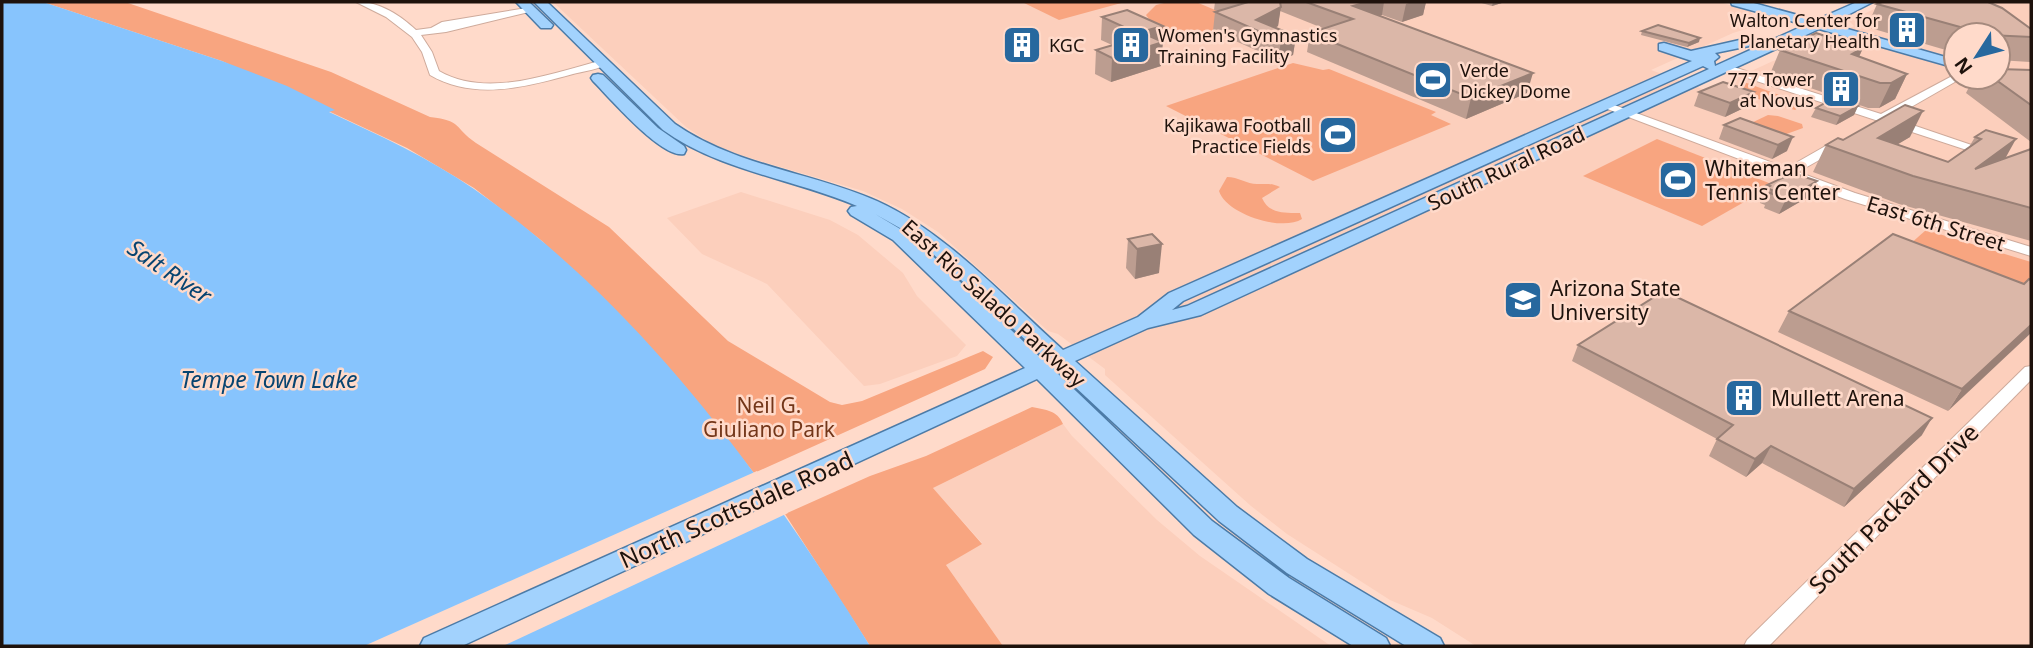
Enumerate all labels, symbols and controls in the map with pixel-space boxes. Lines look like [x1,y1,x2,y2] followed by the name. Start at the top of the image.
[1730,8,1881,53] place label: Walton Center for Planetary Health
[1886,9,1928,51] building icon: Walton Center for Planetary Health
[1942,21,2012,91] north arrow
[1158,23,1337,68] place label: Women's Gymnastics Training Facility
[1001,24,1043,66] building icon: KGC
[1110,24,1152,66] building icon: Women's Gymnastics Training Facility
[1049,33,1084,57] place label: KGC
[1948,52,1978,80] text: N
[1460,58,1571,103] place label: Verde Dickey Dome
[1412,59,1454,101] sports icon: Verde Dickey Dome
[1727,67,1815,112] place label: 777 Tower at Novus
[1820,68,1862,110] building icon: 777 Tower at Novus
[1164,113,1311,158] place label: Kajikawa Football Practice Fields
[1317,114,1359,156] sports icon: Kajikawa Football Practice Fields
[1423,119,1589,217] street label: South Rural Road
[1705,154,1840,206] place label: Whiteman Tennis Center
[1657,159,1699,201] sports icon: Whiteman Tennis Center
[1863,189,2009,257] street label: East 6th Street
[896,213,1092,393] street label: East Rio Salado Parkway
[122,231,219,311] water label: Salt River
[1550,274,1681,326] place label: Arizona State University
[1502,279,1544,321] school or university icon: Arizona State University
[180,363,358,395] water label: Tempe Town Lake
[1723,377,1765,419] building icon: Mullett Arena
[1771,384,1905,412] place label: Mullett Arena
[703,391,836,443] park label: Neil G. Giuliano Park
[1801,416,1985,600] street label: South Packard Drive
[614,443,858,575] street label: North Scottsdale Road

